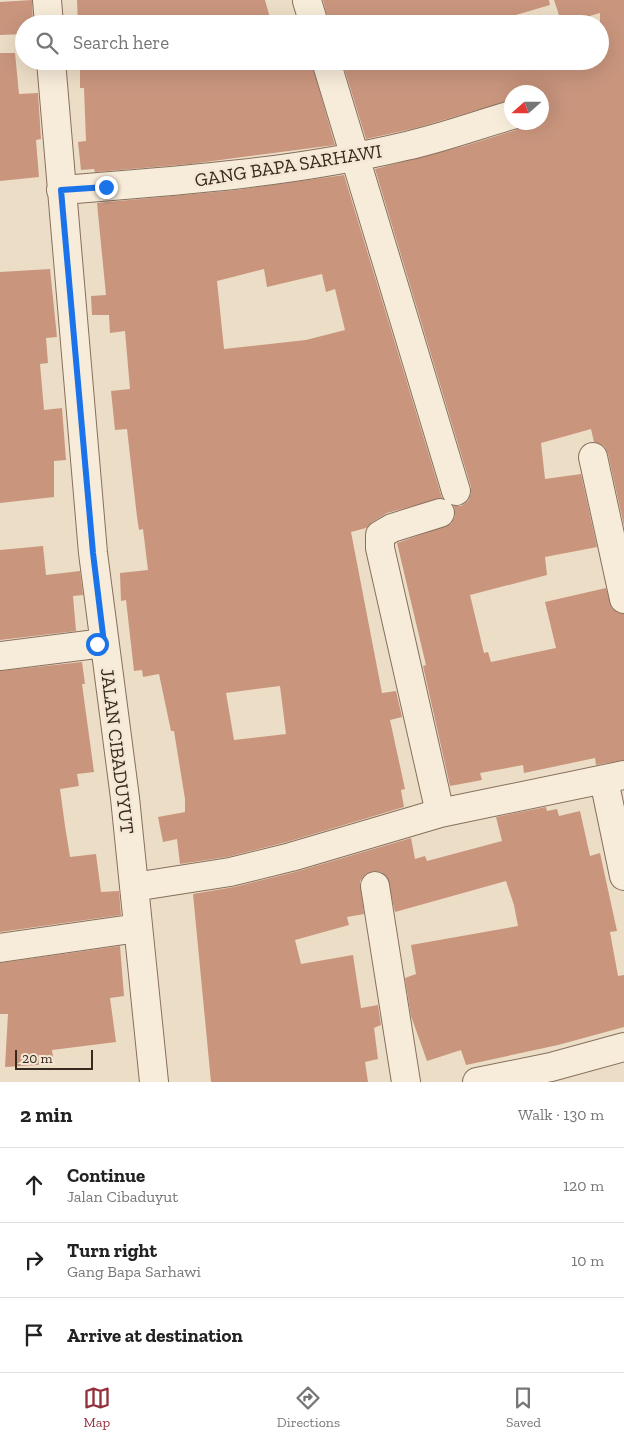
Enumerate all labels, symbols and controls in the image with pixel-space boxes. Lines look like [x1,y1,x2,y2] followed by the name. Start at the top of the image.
[15,15,609,70] search box
[33,29,61,57] icon: search
[73,31,169,54] text: Search here
[504,85,549,130] north arrow
[193,139,383,192] street label: GANG BAPA SARHAWI
[95,176,118,199] route end
[86,633,109,656] route start
[96,667,139,836] street label: JALAN CIBADUYUT
[15,1047,92,1070] scale bar
[22,1050,53,1067] text: 20 m
[20,1102,72,1127] text: 2 min
[518,1105,604,1124] text: Walk · 130 m
[67,1164,145,1187] text: Continue
[20,1171,48,1199] icon: ahead
[563,1176,604,1195] text: 120 m
[67,1187,178,1206] text: Jalan Cibaduyut
[67,1239,157,1262] text: Turn right
[20,1246,48,1274] icon: right
[571,1251,604,1270] text: 10 m
[67,1262,201,1281] text: Gang Bapa Sarhawi
[20,1321,48,1349] icon: arrive
[67,1324,243,1347] text: Arrive at destination
[83,1384,111,1431] tab: Map
[277,1384,340,1431] tab: Directions
[506,1384,541,1431] tab: Saved

